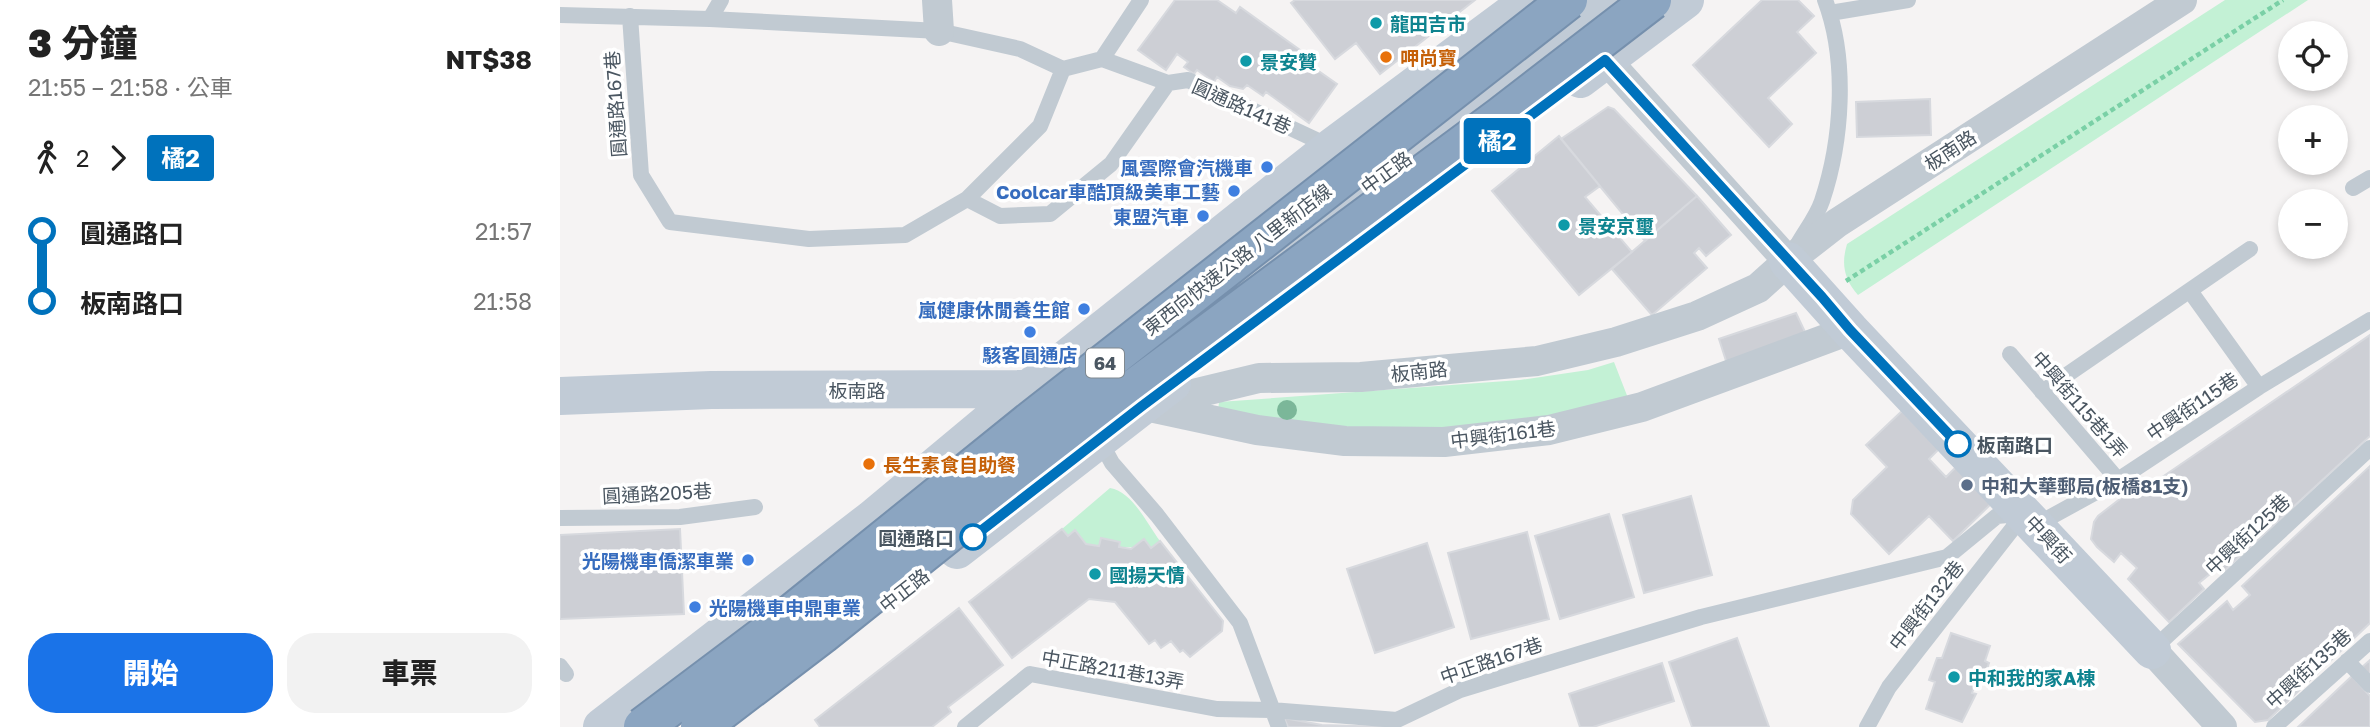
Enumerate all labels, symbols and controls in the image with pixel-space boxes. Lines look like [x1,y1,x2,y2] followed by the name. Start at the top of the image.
[1390,12,1466,35] place label: 龍田吉市
[1368,15,1384,31] marker: 龍田吉市
[28,20,137,65] text: 3 分鐘
[2278,21,2348,259] map controls
[2278,21,2348,91] button: locate
[445,44,532,75] text: NT$38
[1400,46,1457,69] place label: 呷尚寶
[1378,49,1394,65] marker: 呷尚寶
[600,50,630,158] street label: 圓通路167巷
[1260,50,1317,73] place label: 景安贊
[1238,53,1254,69] marker: 景安贊
[28,73,233,101] text: 21:55 – 21:58 · 公車
[1189,74,1295,138] street label: 圓通路141巷
[2278,105,2348,175] button: +
[1466,118,1528,164] line badge: 橘2
[1920,125,1980,175] street label: 板南路
[1478,126,1516,155] text: 橘2
[28,139,66,177] icon: walk
[99,139,137,177] icon: forward
[161,143,200,172] text: 橘2
[76,144,89,172] text: 2
[1356,146,1416,198] street label: 中正路
[1120,156,1253,179] place label: 風雲際會汽機車
[1259,159,1275,175] marker: 風雲際會汽機車
[1138,178,1336,340] street label: 東西向快速公路 八里新店線
[996,180,1220,203] place label: Coolcar車酷頂級美車工藝
[1226,183,1242,199] marker: Coolcar車酷頂級美車工藝
[2278,189,2348,259] button: −
[1113,205,1189,228] place label: 東盟汽車
[1195,208,1211,224] marker: 東盟汽車
[1578,214,1654,237] place label: 景安京璽
[475,217,532,245] text: 21:57
[1556,217,1572,233] marker: 景安京璽
[80,218,184,249] text: 圓通路口
[473,287,532,315] text: 21:58
[80,288,184,319] text: 板南路口
[918,298,1070,321] place label: 嵐健康休閒養生館
[1076,301,1092,317] marker: 嵐健康休閒養生館
[1022,324,1038,340] marker: 駭客圓通店
[982,343,1078,366] place label: 駭客圓通店
[2027,346,2133,462] street label: 中興街115巷1弄
[1086,348,1124,377] road number: 64
[1389,357,1449,385] street label: 板南路
[2142,367,2242,445] street label: 中興街115巷
[828,379,886,402] street label: 板南路
[1449,416,1557,452] street label: 中興街161巷
[1945,431,1971,457] marker: 板南路口
[1977,433,2053,456] place label: 板南路口
[883,453,1016,476] place label: 長生素食自助餐
[861,456,877,472] marker: 長生素食自助餐
[1981,474,2188,497] place label: 中和大華郵局(板橋81支)
[1959,477,1975,493] marker: 中和大華郵局(板橋81支)
[602,479,712,507] street label: 圓通路205巷
[2200,489,2294,579] street label: 中興街125巷
[2021,510,2077,568] street label: 中興街
[960,524,986,550] marker: 圓通路口
[878,526,954,549] place label: 圓通路口
[582,549,734,572] place label: 光陽機車僑潔車業
[740,552,756,568] marker: 光陽機車僑潔車業
[1884,556,1968,654] street label: 中興街132巷
[874,563,934,617] street label: 中正路
[1109,563,1185,586] place label: 國揚天情
[1087,566,1103,582] marker: 國揚天情
[709,596,861,619] place label: 光陽機車申鼎車業
[687,599,703,615] marker: 光陽機車申鼎車業
[2260,624,2356,712] street label: 中興街135巷
[1437,632,1545,688] street label: 中正路167巷
[28,633,273,713] button: 開始
[287,633,532,713] button: 車票
[1040,645,1186,693] street label: 中正路211巷13弄
[1968,666,2096,689] place label: 中和我的家A棟
[1946,669,1962,685] marker: 中和我的家A棟

